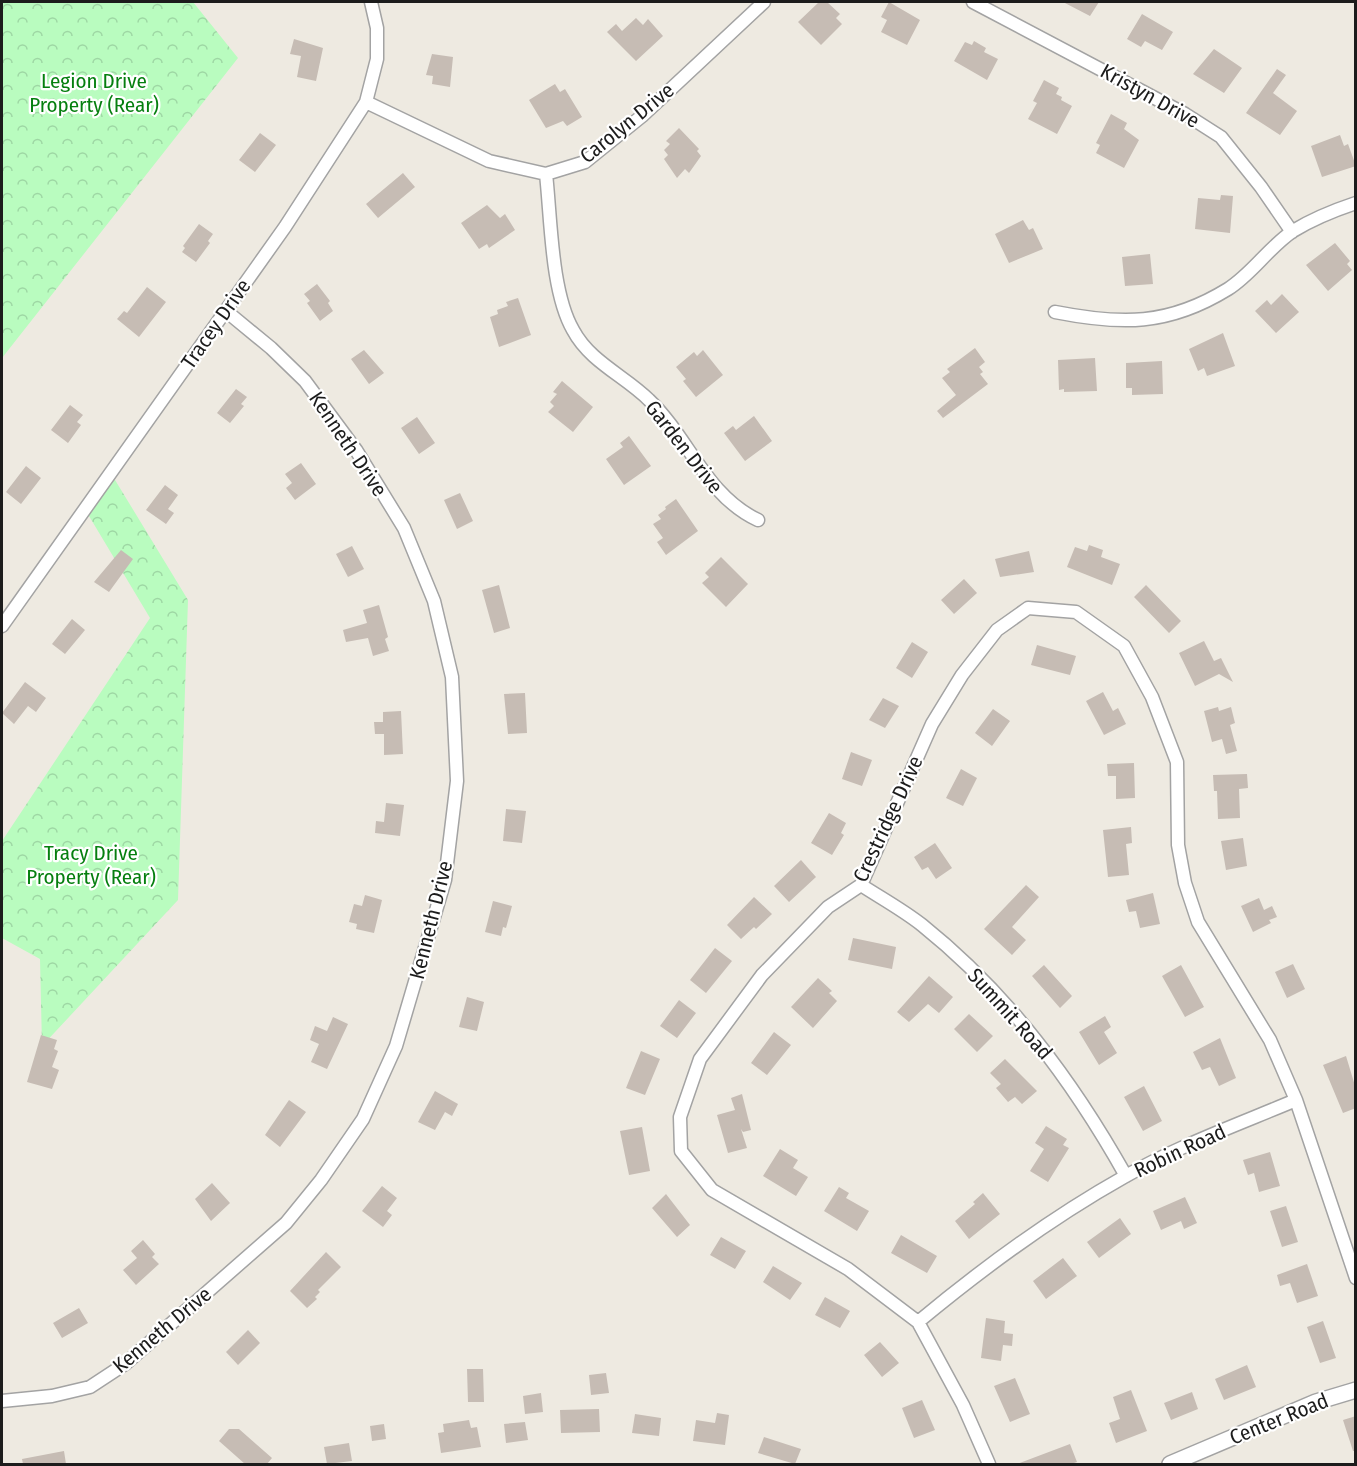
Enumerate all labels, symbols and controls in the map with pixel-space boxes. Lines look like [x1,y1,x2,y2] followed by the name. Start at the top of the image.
[1096,58,1204,134] street label: Kristyn Drive
[29,68,159,118] park label: Legion Drive Property (Rear)
[575,77,679,169] street label: Carolyn Drive
[176,274,256,374] street label: Tracey Drive
[303,387,393,501] street label: Kenneth Drive
[640,395,728,499] street label: Garden Drive
[847,752,929,886] street label: Crestridge Drive
[26,840,156,890] park label: Tracy Drive Property (Rear)
[404,858,458,982] street label: Kenneth Drive
[962,963,1058,1065] street label: Summit Road
[1130,1118,1230,1184] street label: Robin Road
[107,1281,217,1379] street label: Kenneth Drive
[1226,1387,1332,1451] street label: Center Road

